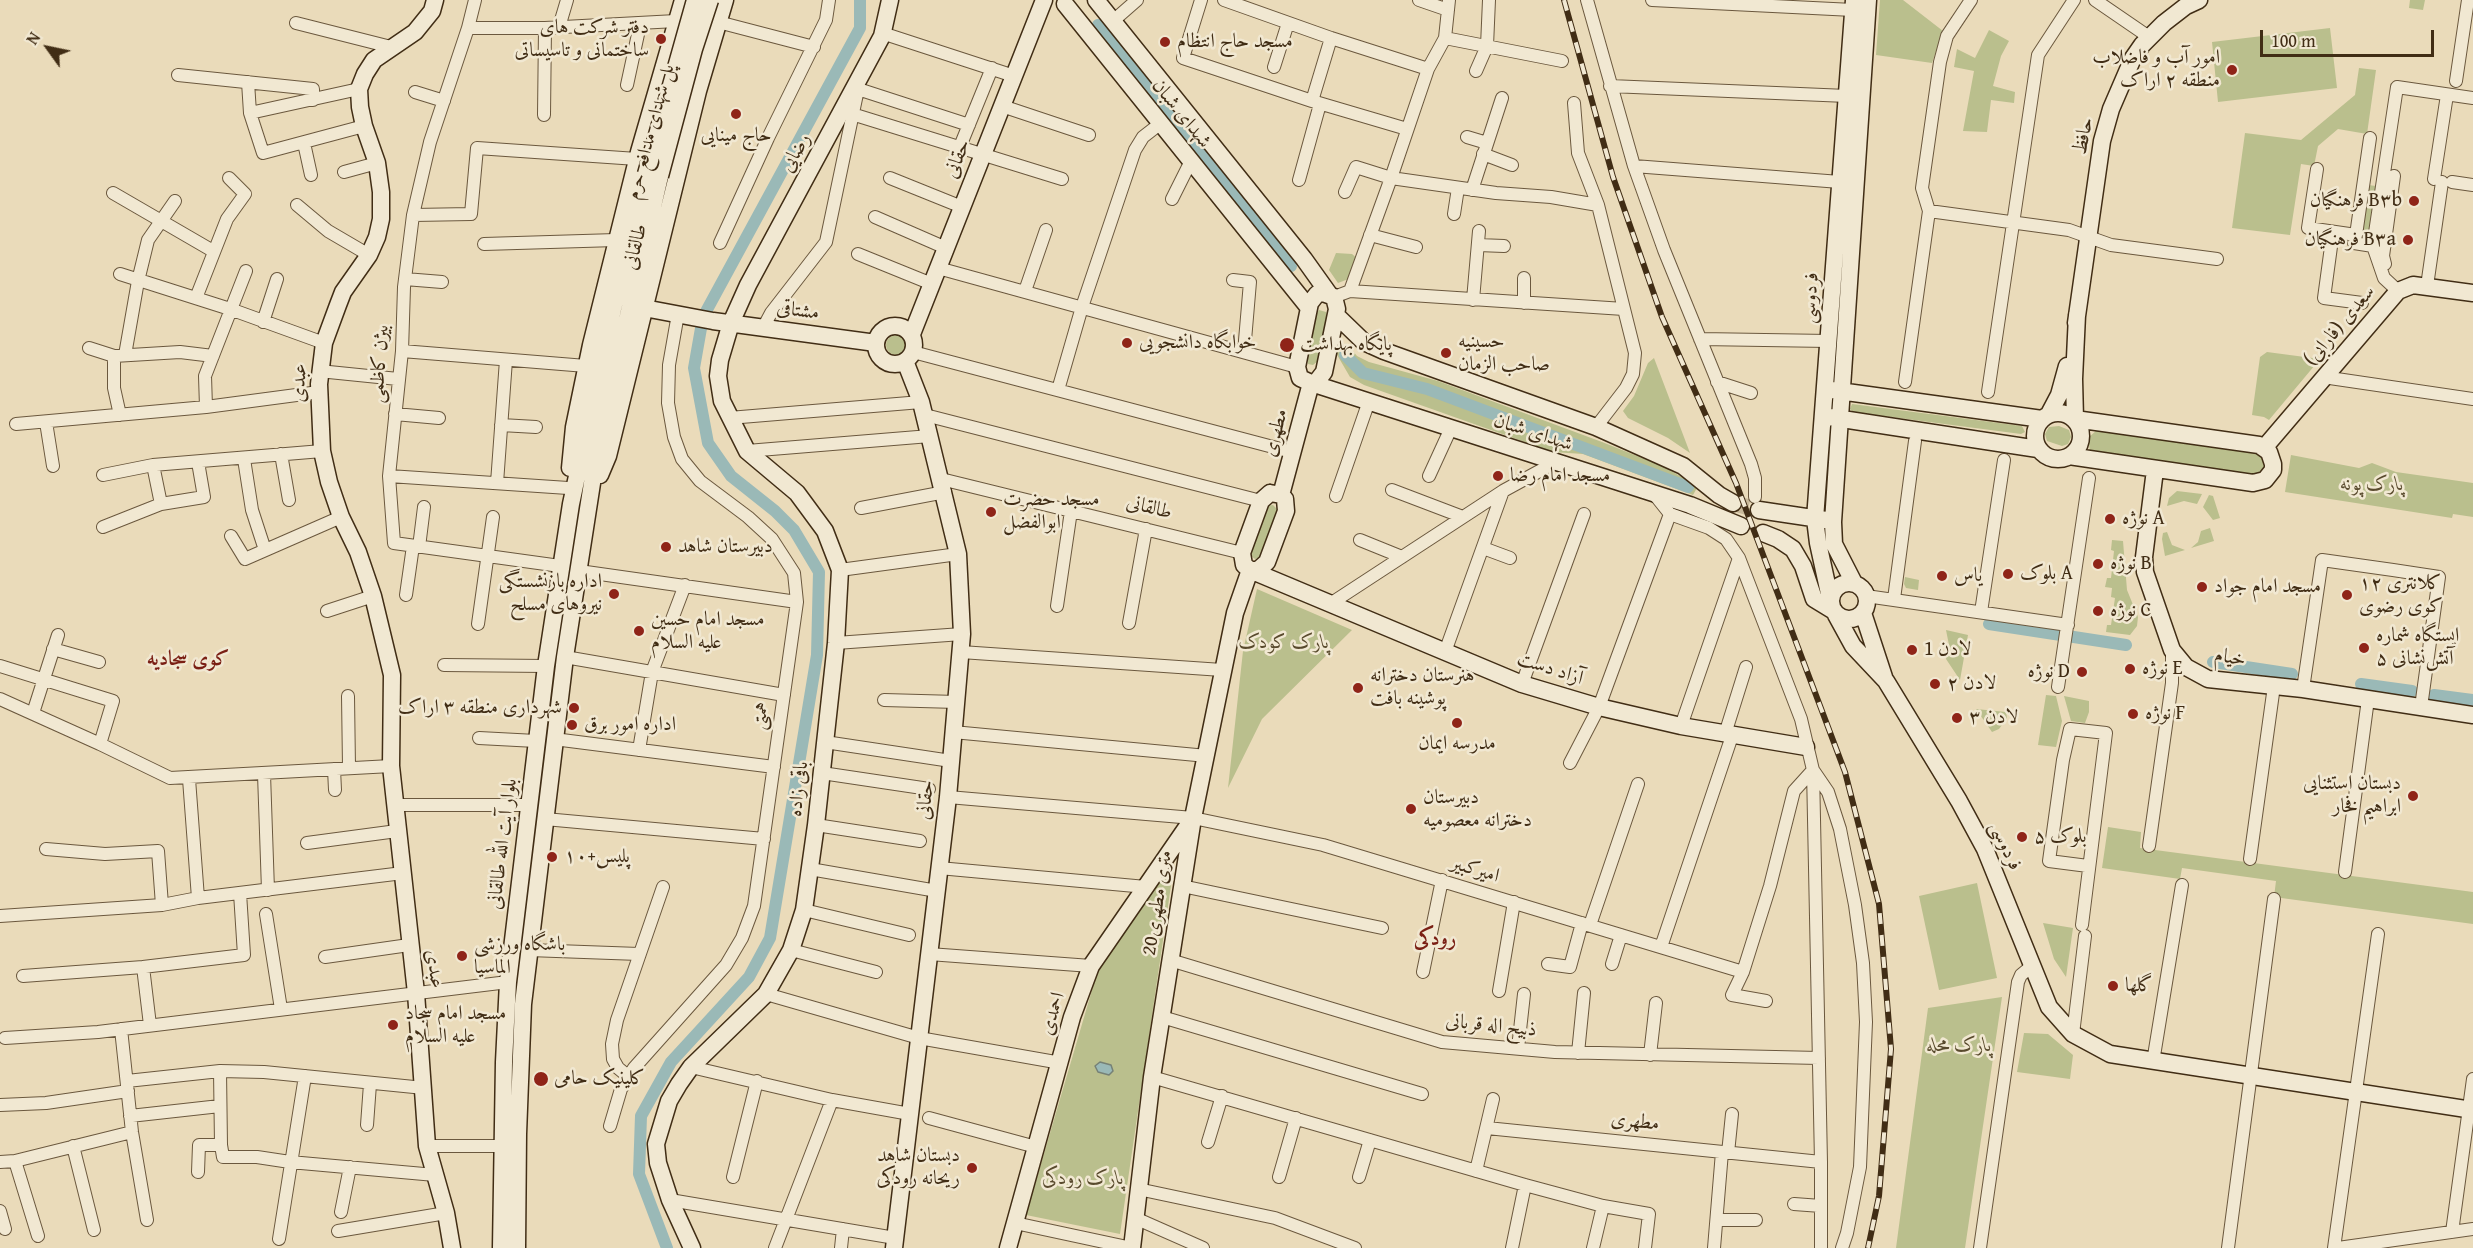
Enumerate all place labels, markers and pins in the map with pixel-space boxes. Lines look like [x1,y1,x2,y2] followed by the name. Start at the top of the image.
[515,16,649,63] place label: دفتر شرکت های ساختمانی و تاسیساتی
[1177,30,1293,54] place label: مسجد حاج انتظام
[654,32,668,46] marker: دفتر شرکت های ساختمانی و تاسیساتی
[1158,35,1172,49] marker: مسجد حاج انتظام
[2092,46,2220,93] place label: امور آب و فاضلاب منطقه ۲ اراک
[2225,63,2239,77] marker: امور آب و فاضلاب منطقه ۲ اراک
[729,107,743,121] marker: حاج مینایی
[700,124,772,148] place label: حاج مینایی
[2310,189,2402,213] place label: فرهنگیان B۳b
[2407,194,2421,208] marker: فرهنگیان B۳b
[2305,228,2396,252] place label: فرهنگیان B۳a
[2401,233,2415,247] marker: فرهنگیان B۳a
[1458,330,1550,377] place label: حسینیه صاحب الزمان
[1139,331,1256,355] place label: خوابگاه دانشجویی
[1300,333,1392,357] place label: پایگاه بهداشت
[1120,336,1134,350] marker: خوابگاه دانشجویی
[1278,336,1296,354] marker: پایگاه بهداشت
[1439,346,1453,360] marker: حسینیه صاحب الزمان
[1510,464,1610,488] place label: مسجد امام رضا
[1491,469,1505,483] marker: مسجد امام رضا
[1003,488,1100,535] place label: مسجد حضرت ابوالفضل
[984,505,998,519] marker: مسجد حضرت ابوالفضل
[2122,507,2165,531] place label: نوژه A
[2103,512,2117,526] marker: نوژه A
[678,535,773,559] place label: دبیرستان شاهد
[659,540,673,554] marker: دبیرستان شاهد
[2110,552,2152,576] place label: نوژه B
[2091,557,2105,571] marker: نوژه B
[2020,562,2073,586] place label: بلوک A
[1954,564,1982,588] place label: یاس
[2001,567,2015,581] marker: بلوک A
[1935,569,1949,583] marker: یاس
[499,570,602,617] place label: اداره بازنشستگی نیروهای مسلح
[2359,572,2443,619] place label: کلانتری ۱۲ کوی رضوی
[2214,575,2321,599] place label: مسجد امام جواد
[2195,580,2209,594] marker: مسجد امام جواد
[607,587,621,601] marker: اداره بازنشستگی نیروهای مسلح
[2340,588,2354,602] marker: کلانتری ۱۲ کوی رضوی
[2110,599,2151,623] place label: نوژه C
[2091,604,2105,618] marker: نوژه C
[651,608,764,655] place label: مسجد امام حسین علیه السلام
[632,624,646,638] marker: مسجد امام حسین علیه السلام
[2376,624,2459,671] place label: ایستگاه شماره ۵ آتش‌نشانی
[1924,638,1971,662] place label: لادن 1
[2357,641,2371,655] marker: ایستگاه شماره ۵ آتش‌نشانی
[1905,643,1919,657] marker: لادن 1
[2142,657,2183,681] place label: نوژه E
[2027,660,2070,684] place label: نوژه D
[2123,662,2137,676] marker: نوژه E
[1370,664,1475,711] place label: هنرستان دخترانه پوشینه بافت
[2075,665,2089,679] marker: نوژه D
[1947,672,1996,696] place label: لادن ۲
[1928,677,1942,691] marker: لادن ۲
[1351,681,1365,695] marker: هنرستان دخترانه پوشینه بافت
[398,696,562,720] place label: شهرداری منطقه ۳ اراک
[567,701,581,715] marker: شهرداری منطقه ۳ اراک
[2145,702,2185,726] place label: نوژه F
[1969,706,2018,730] place label: لادن ۳
[2126,707,2140,721] marker: نوژه F
[1950,711,1964,725] marker: لادن ۳
[584,713,676,737] place label: اداره امور برق
[1450,716,1464,730] marker: مدرسه ایمان
[565,718,579,732] marker: اداره امور برق
[1418,732,1496,756] place label: مدرسه ایمان
[2303,772,2401,819] place label: دبستان استثنایی ابراهیم فخار
[1423,786,1532,833] place label: دبیرستان دخترانه معصومیه
[2406,789,2420,803] marker: دبستان استثنایی ابراهیم فخار
[1404,802,1418,816] marker: دبیرستان دخترانه معصومیه
[2034,825,2086,849] place label: بلوک ۵
[2015,830,2029,844] marker: بلوک ۵
[564,845,630,869] place label: پلیس+۱۰
[545,850,559,864] marker: پلیس+۱۰
[474,933,565,980] place label: باشگاه ورزشی الماسیا
[455,949,469,963] marker: باشگاه ورزشی الماسیا
[2125,974,2153,998] place label: گلها
[2106,979,2120,993] marker: گلها
[405,1002,506,1049] place label: مسجد امام سجاد علیه السلام
[386,1018,400,1032] marker: مسجد امام سجاد علیه السلام
[554,1067,645,1091] place label: کلینیک حامی
[532,1070,550,1088] marker: کلینیک حامی
[876,1144,960,1191] place label: دبستان شاهد ریحانه رودکی
[965,1161,979,1175] marker: دبستان شاهد ریحانه رودکی

